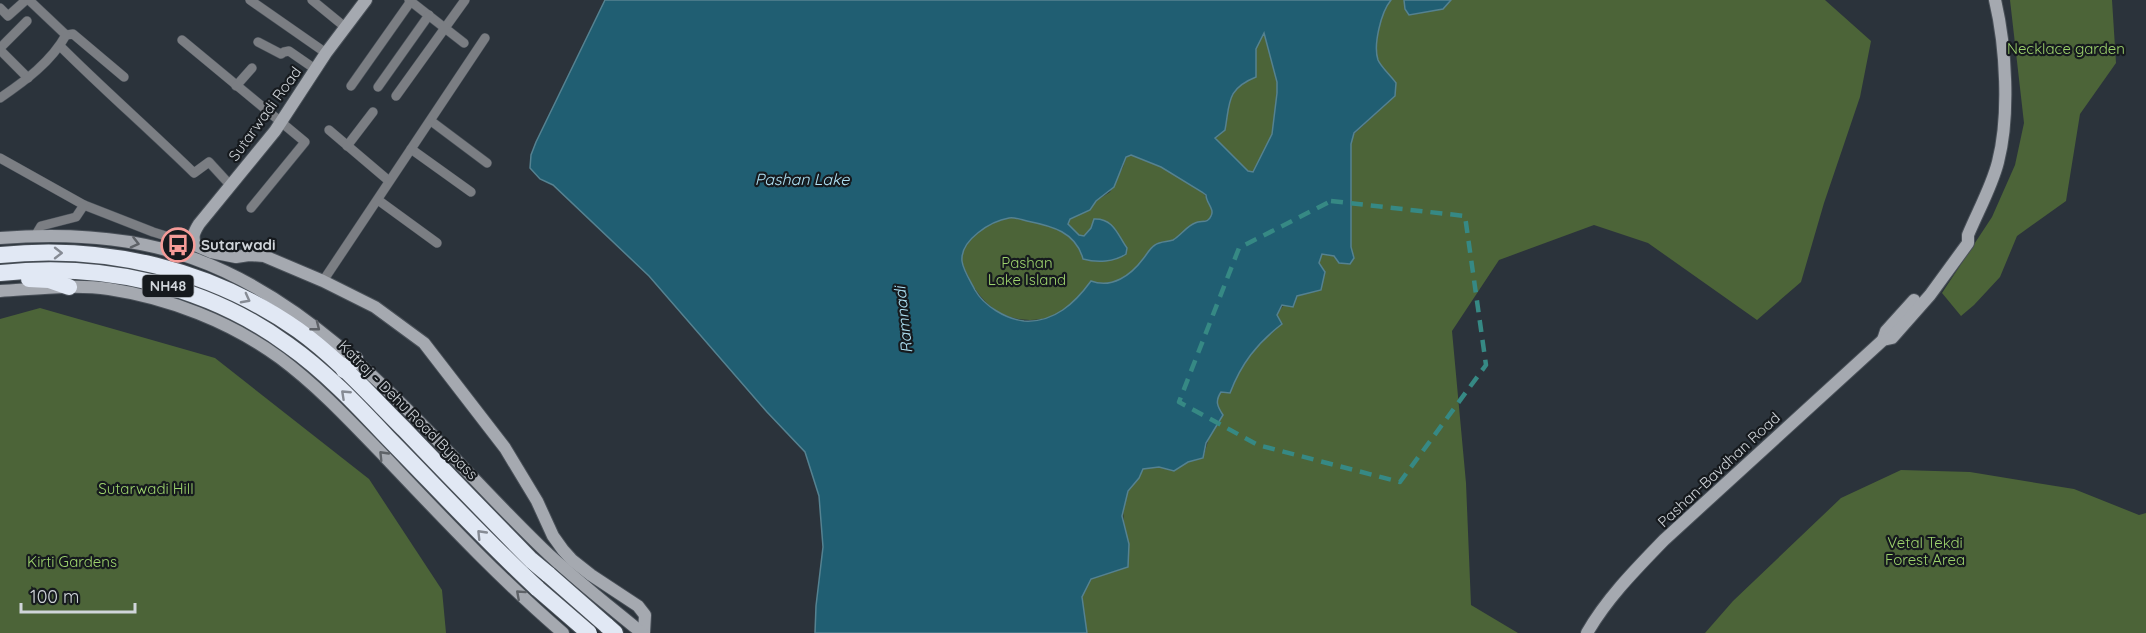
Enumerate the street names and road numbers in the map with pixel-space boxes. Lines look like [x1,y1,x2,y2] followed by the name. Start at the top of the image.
[224,63,305,164] street label: Sutarwadi Road
[142,275,194,297] road number: NH48
[335,336,482,483] street label: Katraj - Dehu Road Bypass
[1654,408,1784,531] street label: Pashan-Bavdhan Road

